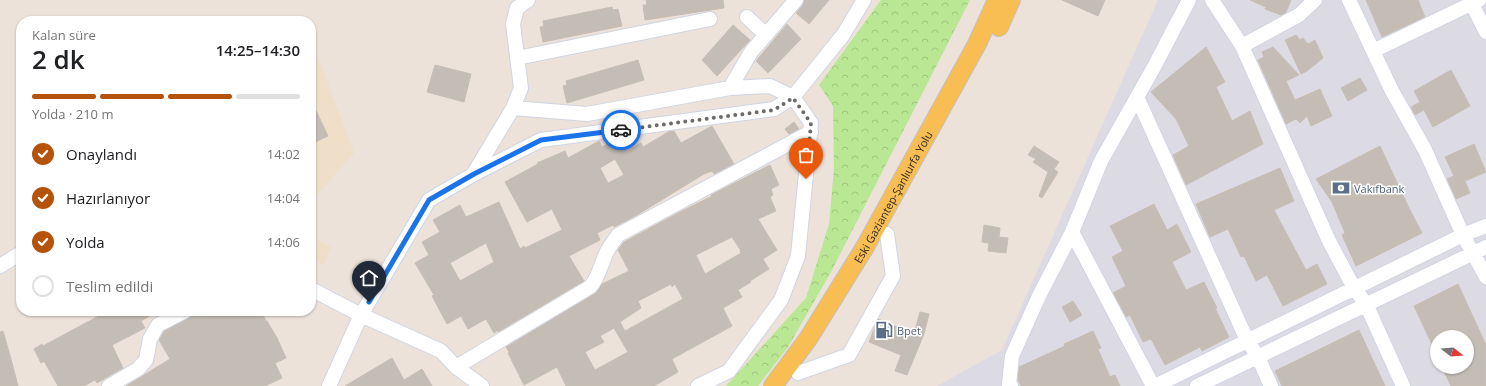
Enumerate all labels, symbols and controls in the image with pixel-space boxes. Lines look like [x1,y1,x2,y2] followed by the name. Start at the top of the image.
[32,26,96,44] text: Kalan süre
[216,40,300,60] text: 14:25–14:30
[32,41,85,77] text: 2 dk
[32,105,113,123] text: Yolda · 210 m
[601,110,641,150] courier
[610,119,632,141] icon: car
[850,128,935,266] street label: Eski Gaziantep-Şanlıurfa Yolu
[789,138,823,179] pin
[32,143,54,165] icon: check
[66,144,137,164] text: Onaylandı
[795,144,817,166] icon: bag
[267,145,300,163] text: 14:02
[1331,178,1351,198] bank icon: Vakıfbank
[1354,181,1405,196] place label: Vakıfbank
[32,187,54,209] icon: check
[66,188,150,208] text: Hazırlanıyor
[267,189,300,207] text: 14:04
[32,231,54,253] icon: check
[66,232,105,252] text: Yolda
[267,233,300,251] text: 14:06
[352,261,386,302] pin
[358,267,380,289] icon: home
[66,276,153,296] text: Teslim edildi
[874,320,894,340] fuel station icon: Bpet
[897,323,921,338] place label: Bpet
[1430,330,1474,374] north arrow
[1430,330,1474,374] map controls

